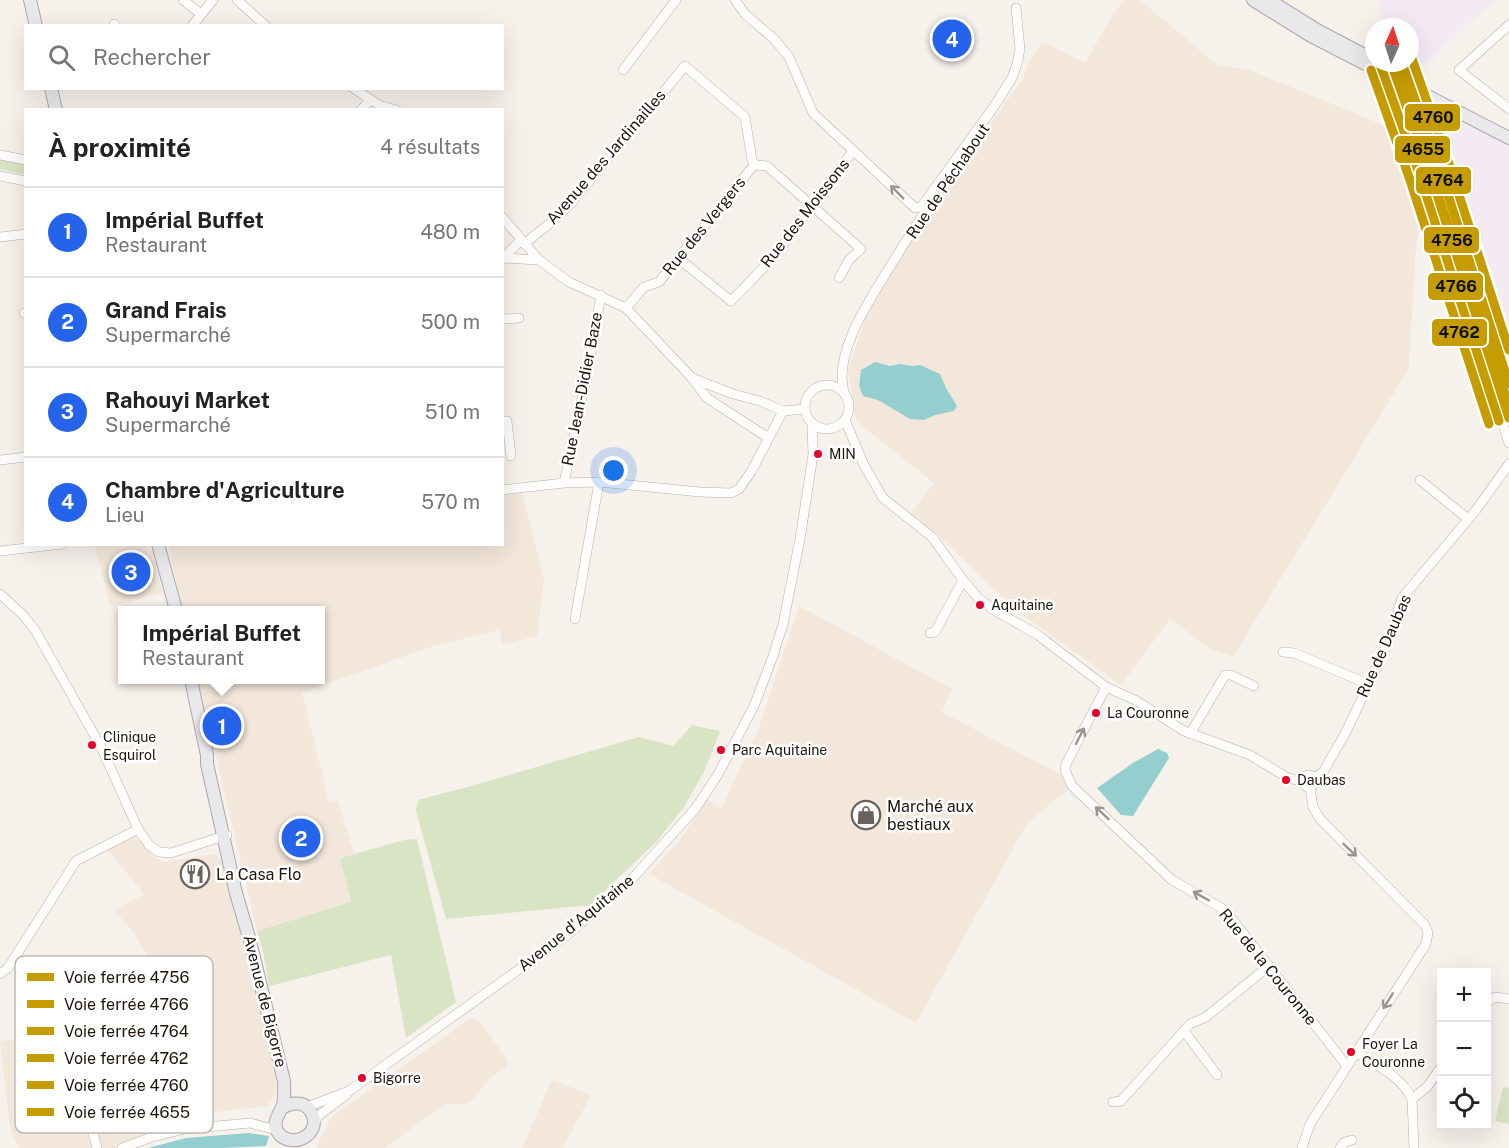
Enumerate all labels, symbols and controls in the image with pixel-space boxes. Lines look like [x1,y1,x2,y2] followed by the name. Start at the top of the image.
[932,16,972,62] pin: 4
[1365,18,1419,72] north arrow
[24,24,504,90] search box
[45,41,78,74] icon: search
[93,44,211,70] text: Rechercher
[542,86,670,228] street label: Avenue des Jardinailles
[1404,103,1461,132] line badge: 4760
[1412,108,1454,127] text: 4760
[902,120,994,242] street label: Rue de Péchabout
[48,132,191,163] text: À proximité
[380,135,480,159] text: 4 résultats
[1394,135,1451,164] line badge: 4655
[1402,140,1445,159] text: 4655
[757,155,853,271] street label: Rue des Moissons
[1415,166,1472,195] line badge: 4764
[1422,171,1464,190] text: 4764
[659,173,749,279] street label: Rue des Vergers
[890,184,905,199] one-way arrow
[105,207,264,233] text: Impérial Buffet
[63,220,72,244] text: 1
[420,220,480,244] text: 480 m
[1423,226,1480,254] line badge: 4756
[1431,231,1473,250] text: 4756
[105,233,207,257] text: Restaurant
[1427,272,1484,301] line badge: 4766
[1435,277,1477,296] text: 4766
[105,297,227,323] text: Grand Frais
[61,310,74,334] text: 2
[421,310,480,334] text: 500 m
[558,310,606,468] street label: Rue Jean-Didier Baze
[1431,318,1488,347] line badge: 4762
[105,323,231,347] text: Supermarché
[1438,323,1480,342] text: 4762
[105,387,270,413] text: Rahouyi Market
[61,400,74,424] text: 3
[425,400,480,424] text: 510 m
[105,413,231,437] text: Supermarché
[829,446,856,462] place label: MIN
[812,448,824,460] marker: MIN
[599,456,628,485] your location
[105,477,345,503] text: Chambre d'Agriculture
[61,490,74,514] text: 4
[421,490,480,514] text: 570 m
[105,503,144,527] text: Lieu
[112,550,150,594] pin: 3
[1353,592,1415,700] street label: Rue de Daubas
[991,597,1054,613] place label: Aquitaine
[974,599,986,611] marker: Aquitaine
[118,606,325,684] popup
[142,620,301,646] text: Impérial Buffet
[142,646,244,670] text: Restaurant
[202,704,242,748] pin: 1
[1107,705,1189,721] place label: La Couronne
[1090,707,1102,719] marker: La Couronne
[1075,727,1087,745] one-way arrow
[103,729,156,763] place label: Clinique Esquirol
[86,739,98,751] marker: Clinique Esquirol
[732,742,827,758] place label: Parc Aquitaine
[715,744,727,756] marker: Parc Aquitaine
[1297,772,1346,788] place label: Daubas
[1280,774,1292,786] marker: Daubas
[887,797,974,834] place label: Marché aux bestiaux
[850,799,882,831] shop icon: Marché aux bestiaux
[1094,806,1109,820] one-way arrow
[282,816,320,860] pin: 2
[1342,843,1357,857] one-way arrow
[179,858,211,890] restaurant icon: La Casa Flo
[216,865,301,884] place label: La Casa Flo
[514,871,638,975] street label: Avenue d'Aquitaine
[1193,889,1210,901] one-way arrow
[1215,905,1321,1029] street label: Rue de la Couronne
[239,933,291,1069] street label: Avenue de Bigorre
[15,956,213,1133] legend
[64,968,189,987] text: Voie ferrée 4756
[1437,968,1491,1130] map controls
[1437,968,1491,1022] button: +
[1382,993,1395,1010] one-way arrow
[64,995,189,1014] text: Voie ferrée 4766
[64,1022,189,1041] text: Voie ferrée 4764
[1437,1022,1491,1076] button: −
[1362,1036,1425,1070] place label: Foyer La Couronne
[1345,1046,1357,1058] marker: Foyer La Couronne
[64,1049,188,1068] text: Voie ferrée 4762
[373,1070,421,1086] place label: Bigorre
[356,1072,368,1084] marker: Bigorre
[64,1076,189,1095] text: Voie ferrée 4760
[1437,1076,1491,1130] button: locate
[64,1103,190,1122] text: Voie ferrée 4655

